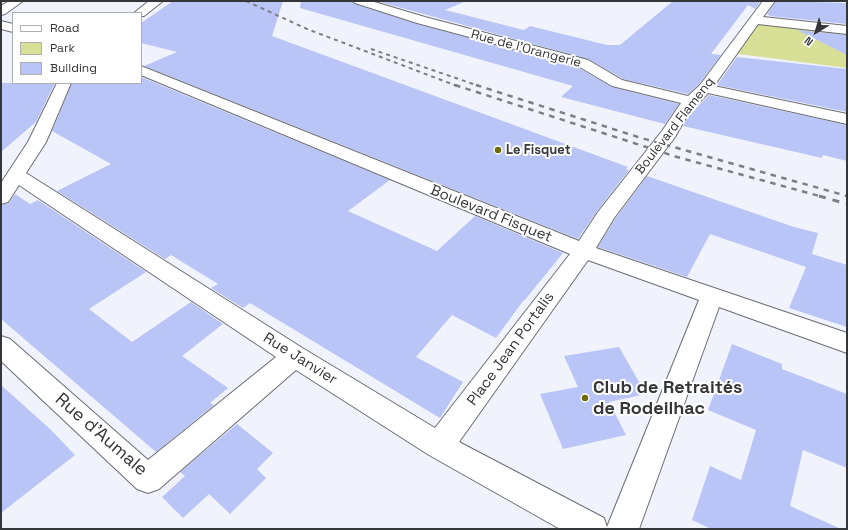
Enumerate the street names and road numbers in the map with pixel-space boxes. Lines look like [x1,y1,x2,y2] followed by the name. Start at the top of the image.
[469,27,583,71] street label: Rue de l'Orangerie
[632,74,718,178] street label: Boulevard Flamenq
[427,181,555,247] street label: Boulevard Fisquet
[464,289,558,409] street label: Place Jean Portalis
[260,329,340,389] street label: Rue Janvier
[50,389,152,481] street label: Rue d'Aumale

